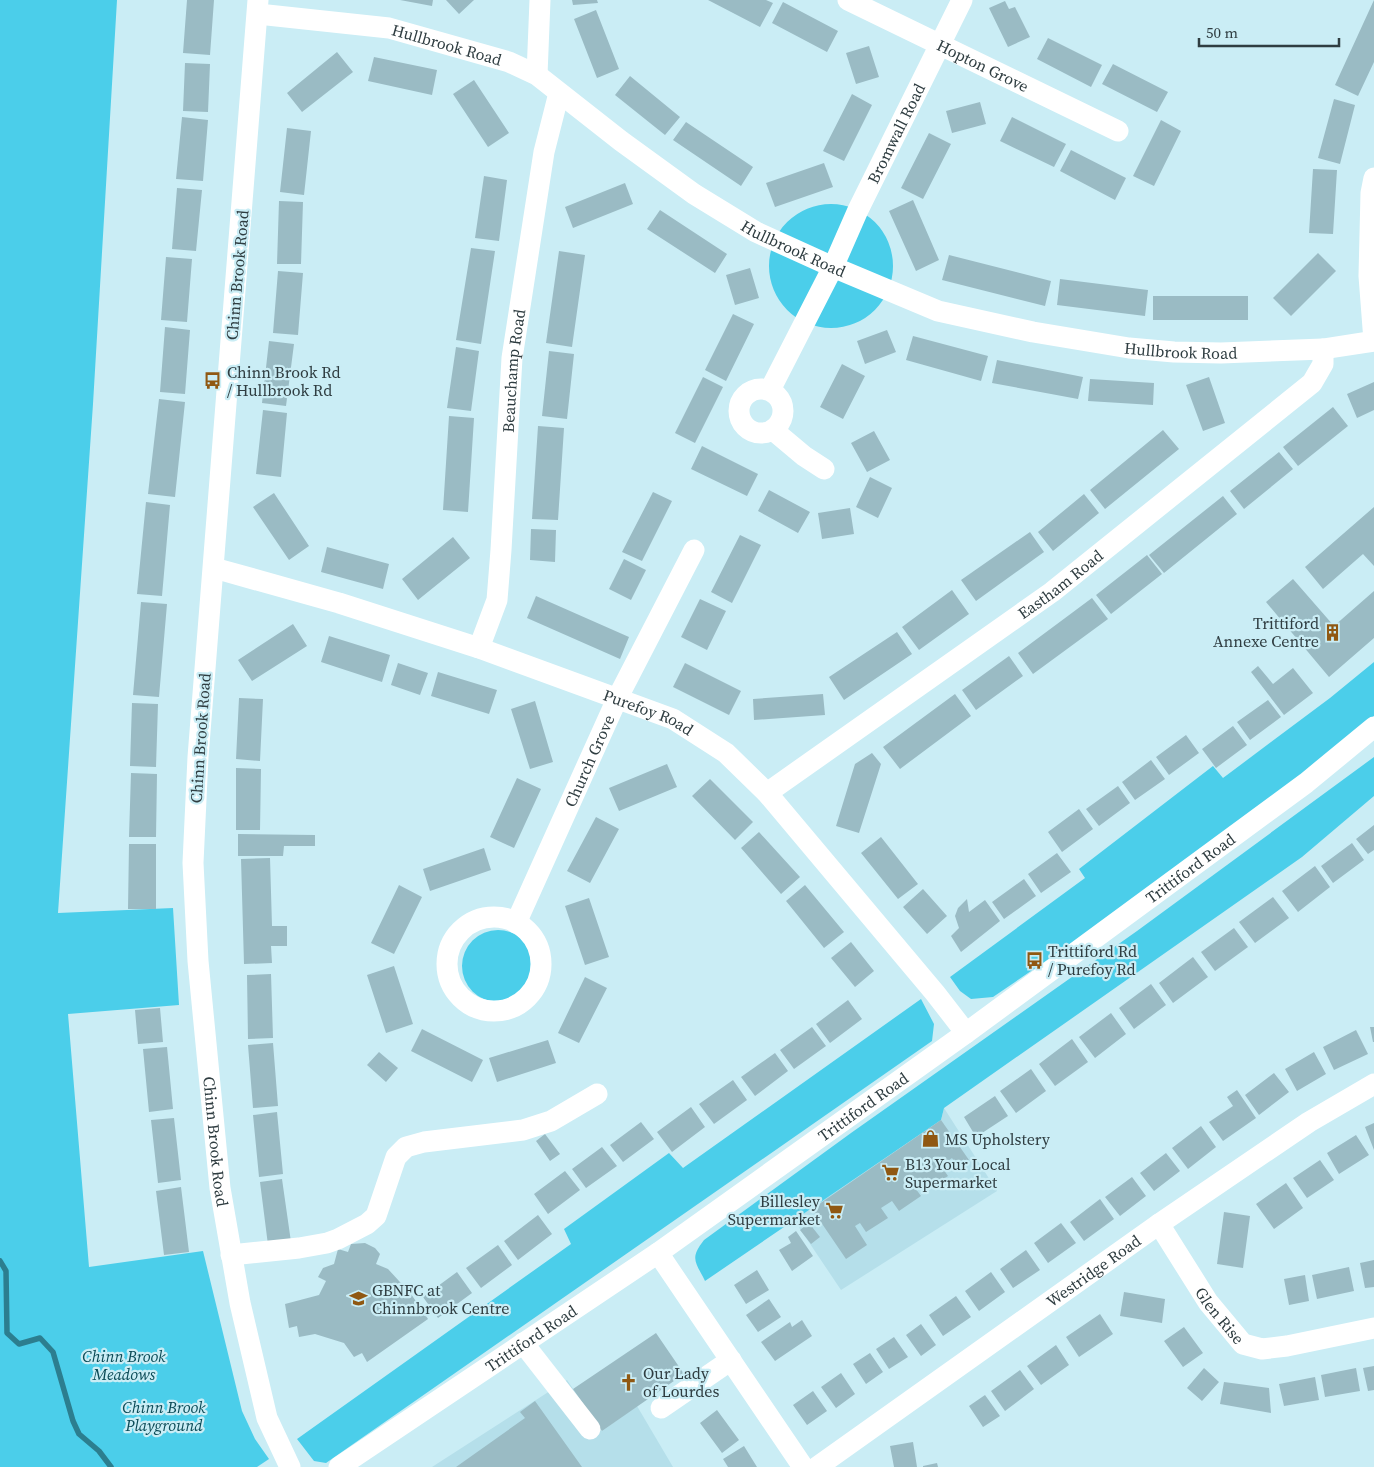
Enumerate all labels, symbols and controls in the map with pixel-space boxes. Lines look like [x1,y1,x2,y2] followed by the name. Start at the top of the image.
[1199,15,1339,47] scale bar
[390,18,504,70] street label: Hullbrook Road
[1206,22,1238,43] text: 50 m
[933,34,1033,97] street label: Hopton Grove
[862,80,930,187] street label: Bromwall Road
[220,209,254,341] street label: Chinn Brook Road
[737,214,849,282] street label: Hullbrook Road
[497,307,530,433] street label: Beauchamp Road
[1123,337,1238,364] street label: Hullbrook Road
[227,361,341,401] place label: Chinn Brook Rd / Hullbrook Rd
[203,371,223,391] bus stop icon: Chinn Brook Rd / Hullbrook Rd
[1013,544,1107,624] street label: Eastham Road
[1213,612,1319,652] place label: Trittiford Annexe Centre
[1323,622,1343,642] building icon: Trittiford Annexe Centre
[184,672,216,804] street label: Chinn Brook Road
[600,683,698,740] street label: Purefoy Road
[559,711,620,810] street label: Church Grove
[1141,828,1240,908] street label: Trittiford Road
[1048,940,1137,980] place label: Trittiford Rd / Purefoy Rd
[1024,950,1044,970] bus stop icon: Trittiford Rd / Purefoy Rd
[813,1067,912,1146] street label: Trittiford Road
[198,1075,234,1208] street label: Chinn Brook Road
[945,1128,1051,1150] place label: MS Upholstery
[921,1129,941,1149] shop icon: MS Upholstery
[905,1153,1011,1193] place label: B13 Your Local Supermarket
[881,1163,901,1183] supermarket icon: B13 Your Local Supermarket
[728,1190,821,1230] place label: Billesley Supermarket
[824,1200,844,1220] supermarket icon: Billesley Supermarket
[1042,1229,1145,1312] street label: Westridge Road
[372,1279,509,1319] place label: GBNFC at Chinnbrook Centre
[1190,1283,1250,1349] street label: Glen Rise
[348,1289,368,1309] school or university icon: GBNFC at Chinnbrook Centre
[481,1300,581,1377] street label: Trittiford Road
[82,1345,166,1385] park label: Chinn Brook Meadows
[643,1362,720,1402] place label: Our Lady of Lourdes
[619,1372,639,1392] church icon: Our Lady of Lourdes
[122,1396,206,1436] park label: Chinn Brook Playground

